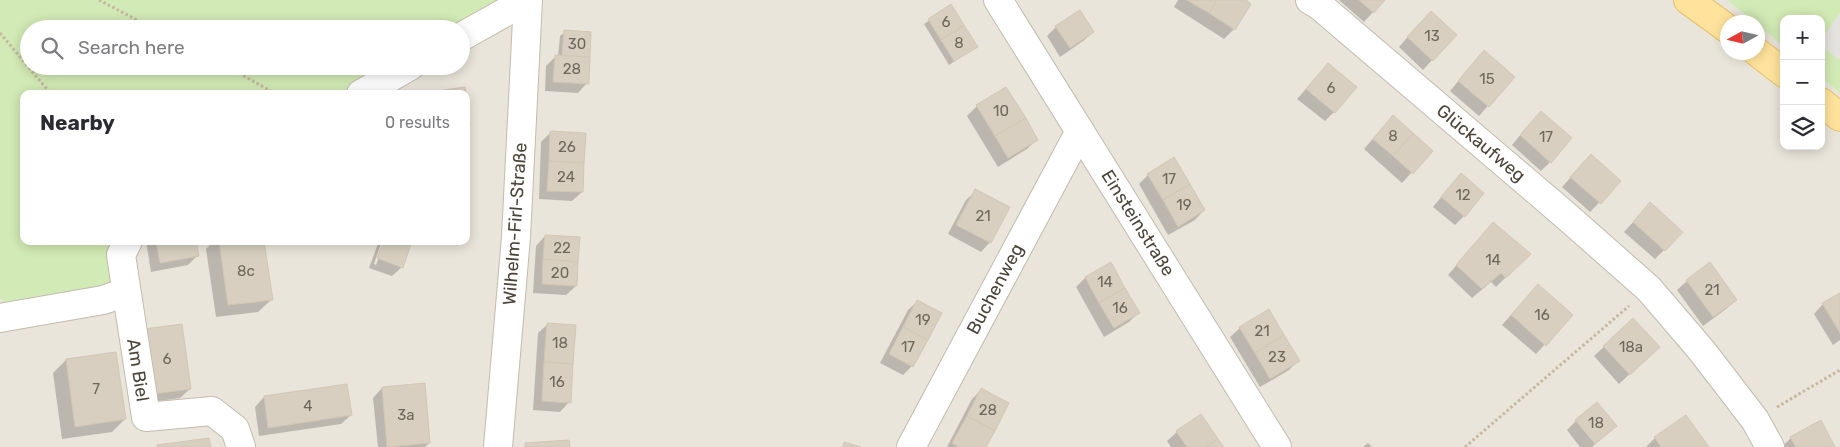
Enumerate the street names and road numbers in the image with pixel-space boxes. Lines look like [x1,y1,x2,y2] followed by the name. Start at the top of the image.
[1432,99,1530,187] street label: Glückaufweg
[498,142,532,306] street label: Wilhelm-Firl-Straße
[1097,166,1179,280] street label: Einsteinstraße
[962,240,1028,338] street label: Buchenweg
[122,337,154,403] street label: Am Biel

